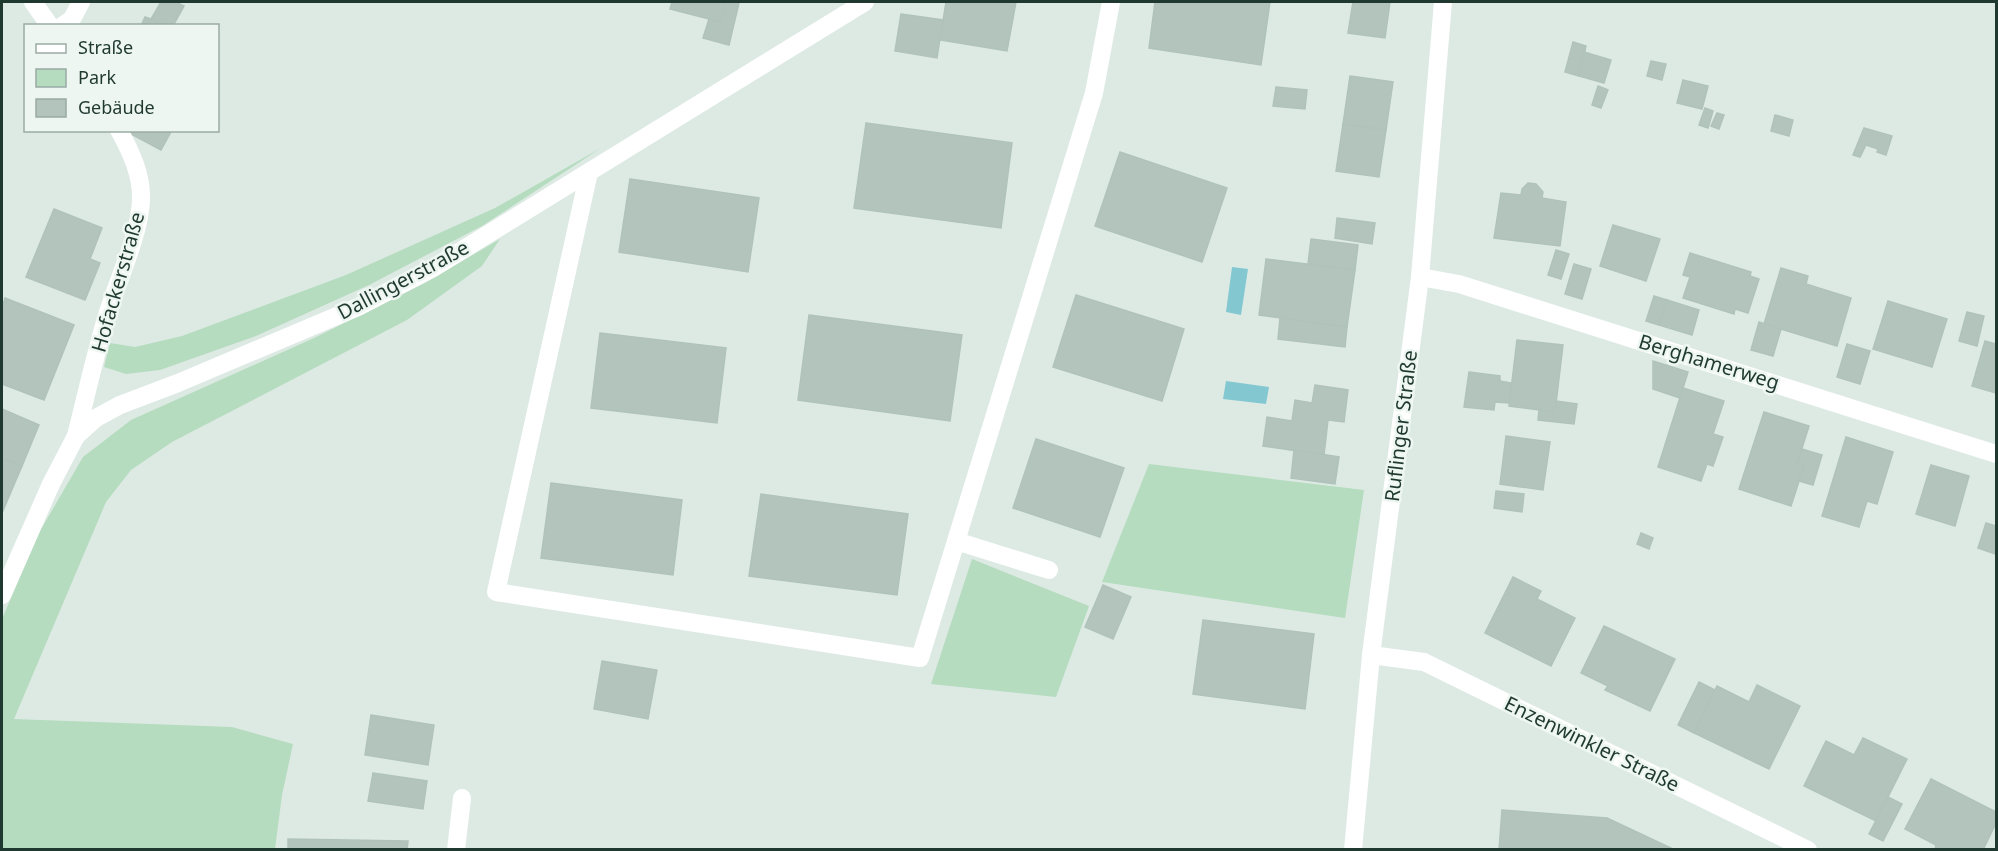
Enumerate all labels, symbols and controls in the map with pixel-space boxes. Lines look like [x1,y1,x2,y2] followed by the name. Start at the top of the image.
[24,24,219,132] legend
[78,35,133,59] text: Straße
[78,65,116,89] text: Park
[78,95,155,119] text: Gebäude
[85,209,150,355] street label: Hofackerstraße
[332,234,473,326] street label: Dallingerstraße
[1636,327,1783,396] street label: Berghamerweg
[1378,349,1423,503] street label: Ruflinger Straße
[1500,689,1684,798] street label: Enzenwinkler Straße

